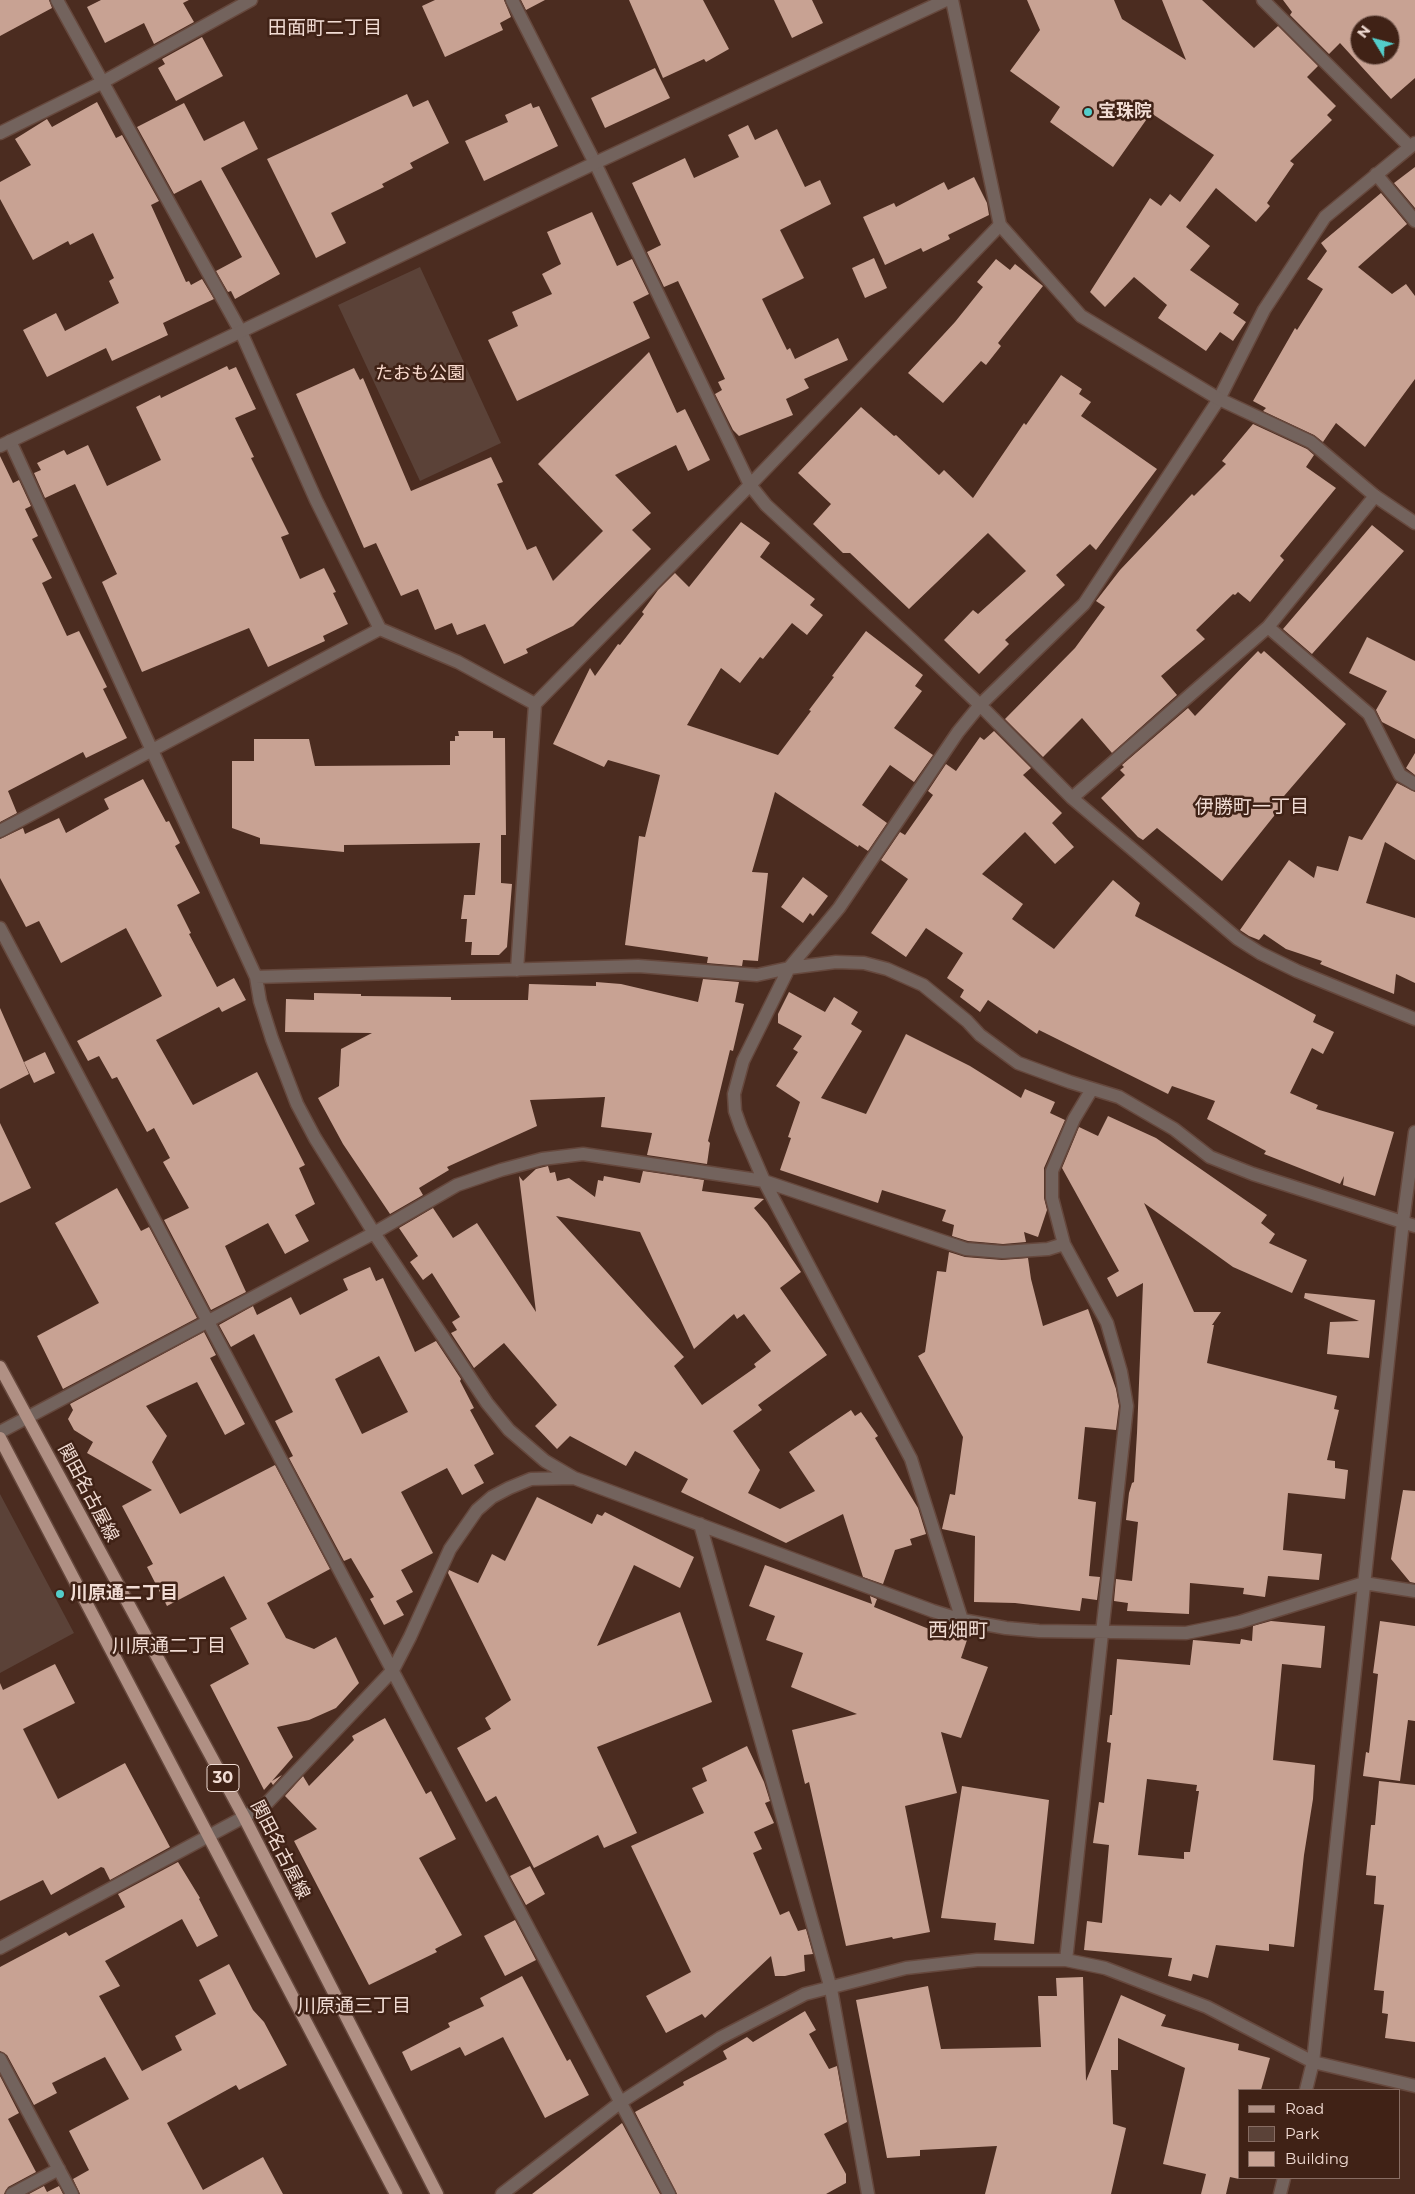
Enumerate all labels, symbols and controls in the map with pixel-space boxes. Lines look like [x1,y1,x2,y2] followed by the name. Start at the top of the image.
[1350,15,1400,65] north arrow
[268,17,382,39] district label: 田面町二丁目
[1353,22,1374,42] text: N
[1098,101,1152,123] place label: 宝珠院
[1082,106,1094,118] marker: 宝珠院
[375,363,465,385] park label: たおも公園
[1195,796,1309,818] district label: 伊勝町一丁目
[53,1440,123,1546] street label: 関田名古屋線
[70,1583,178,1605] place label: 川原通二丁目
[54,1588,66,1600] marker: 川原通二丁目
[928,1619,988,1643] district label: 西畑町
[112,1635,226,1657] district label: 川原通二丁目
[207,1765,239,1792] road number: 30
[246,1797,314,1903] street label: 関田名古屋線
[297,1995,411,2017] district label: 川原通三丁目
[1238,2089,1400,2179] legend
[1285,2099,1324,2118] text: Road
[1285,2124,1319,2143] text: Park
[1285,2149,1349,2168] text: Building

